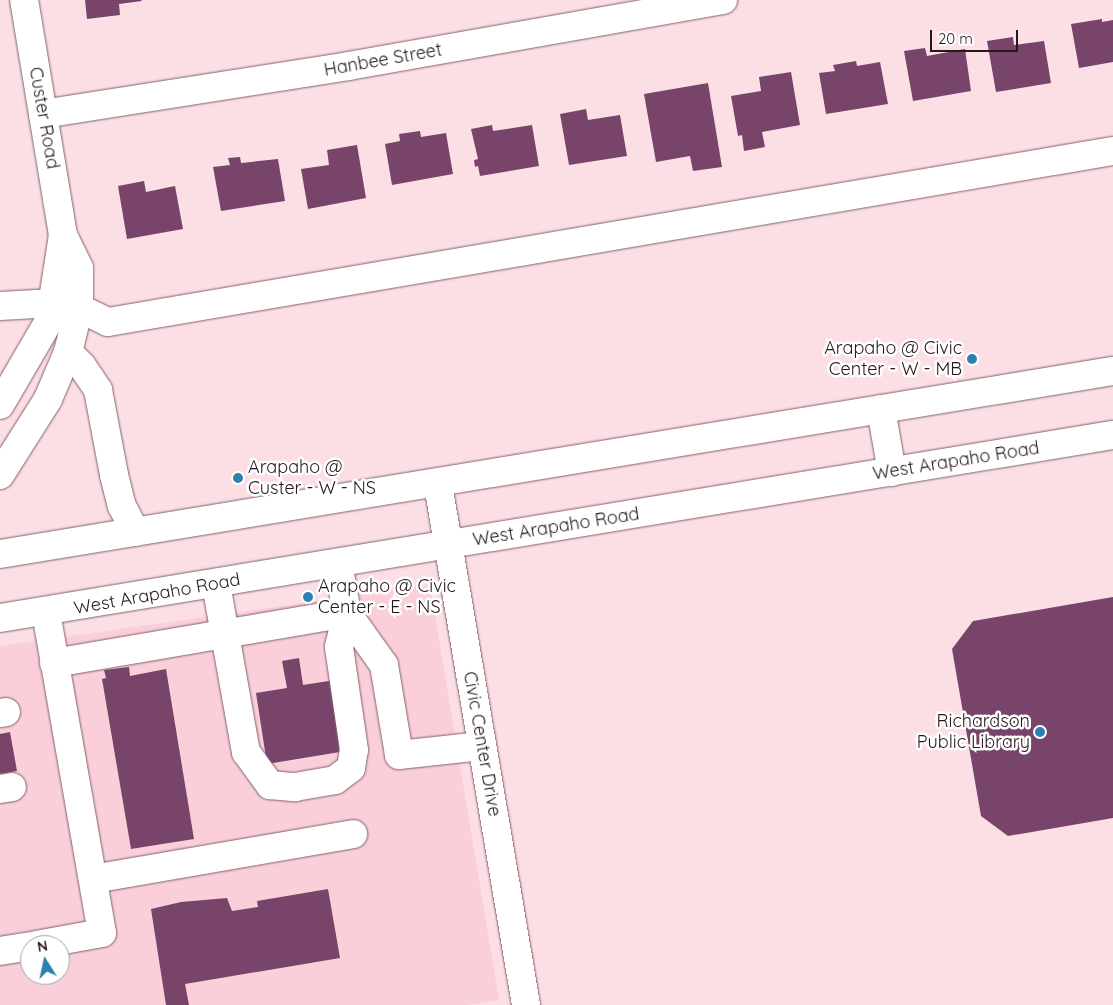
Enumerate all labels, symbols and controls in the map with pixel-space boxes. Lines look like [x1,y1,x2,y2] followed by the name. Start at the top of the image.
[933,20,1020,52] scale bar
[938,29,973,48] text: 20 m
[322,39,444,81] street label: Hanbee Street
[24,65,64,171] street label: Custer Road
[824,338,962,380] place label: Arapaho @ Civic Center - W - MB
[966,353,978,365] marker: Arapaho @ Civic Center - W - MB
[871,437,1041,485] street label: West Arapaho Road
[248,457,376,499] place label: Arapaho @ Custer - W - NS
[232,472,244,484] marker: Arapaho @ Custer - W - NS
[471,503,641,551] street label: West Arapaho Road
[72,569,242,619] street label: West Arapaho Road
[318,576,456,618] place label: Arapaho @ Civic Center - E - NS
[302,591,314,603] marker: Arapaho @ Civic Center - E - NS
[459,670,505,818] street label: Civic Center Drive
[917,711,1030,754] place label: Richardson Public Library
[1034,726,1046,738] marker: Richardson Public Library
[20,935,70,985] north arrow
[36,936,49,956] text: N

